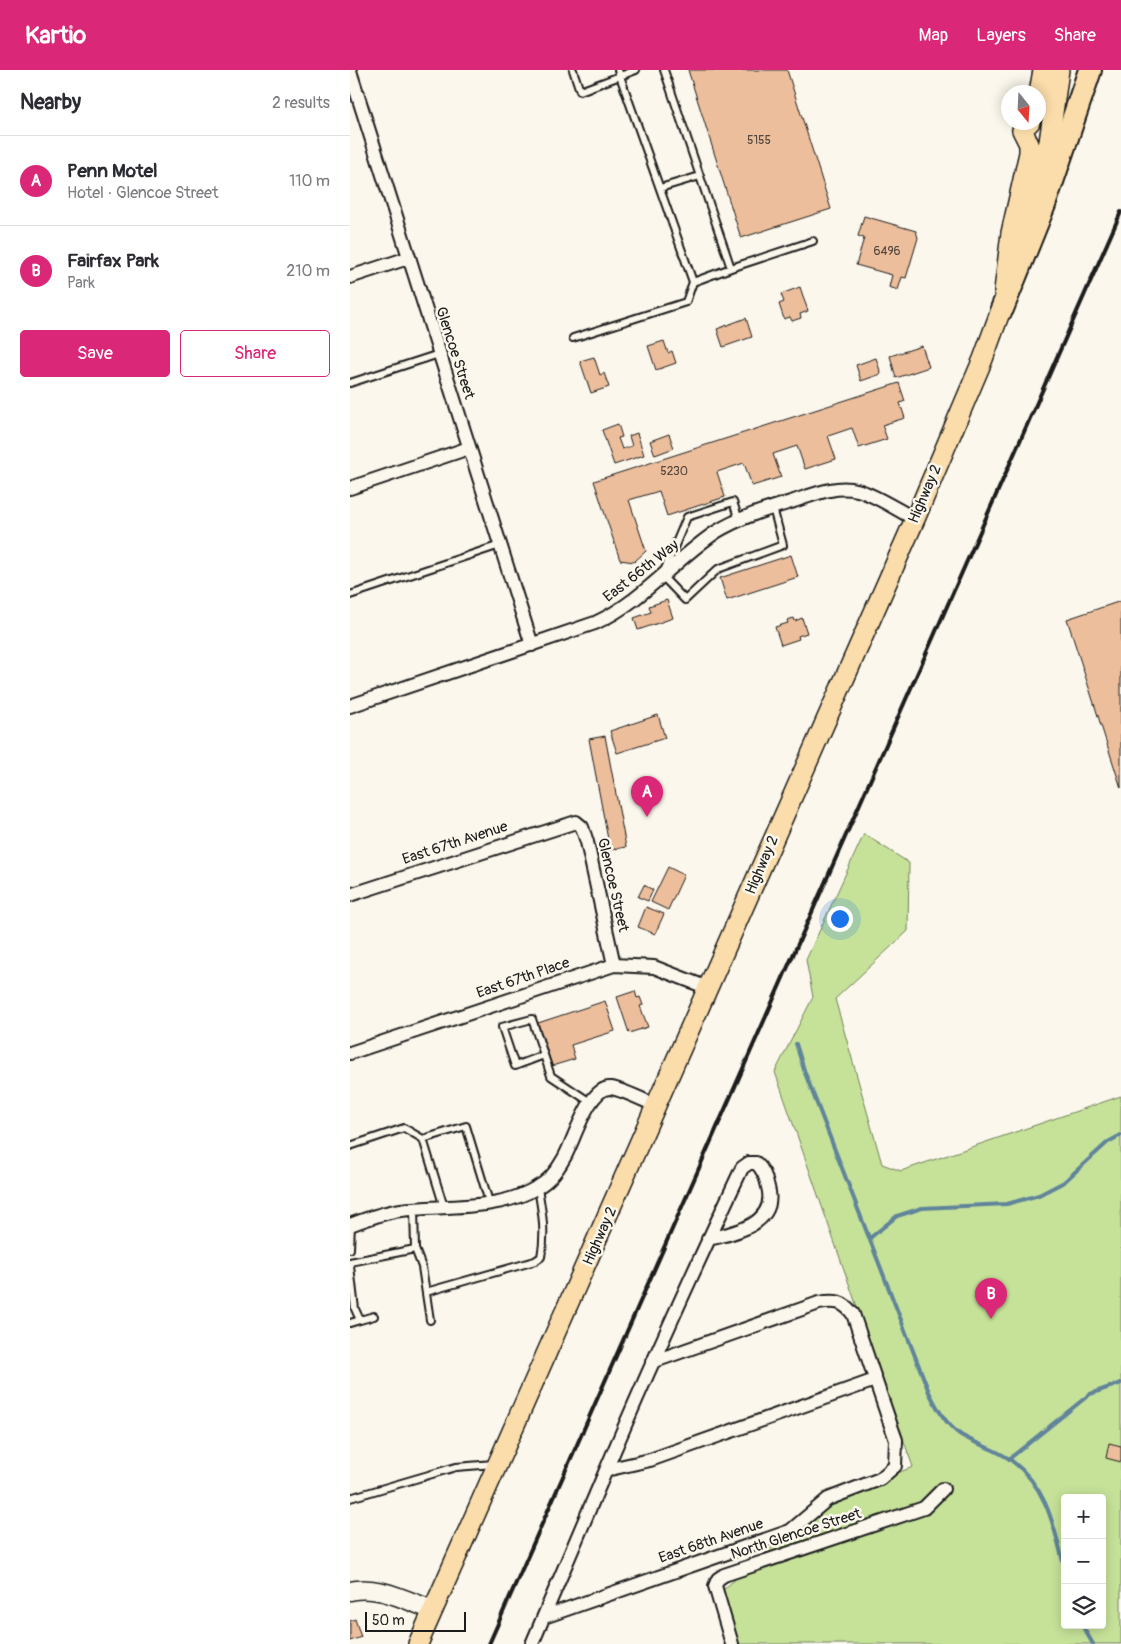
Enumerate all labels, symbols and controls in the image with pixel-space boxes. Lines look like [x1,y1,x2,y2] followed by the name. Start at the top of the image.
[25,21,86,50] text: Kartio
[919,24,948,47] text: Map
[976,24,1026,47] text: Layers
[1054,24,1096,47] text: Share
[1001,85,1046,130] north arrow
[20,89,81,116] text: Nearby
[272,93,330,113] text: 2 results
[747,133,771,148] house number: 5155
[67,159,158,183] text: Penn Motel
[31,171,41,191] text: A
[289,171,330,191] text: 110 m
[67,183,218,203] text: Hotel · Glencoe Street
[873,244,901,259] house number: 6496
[67,249,159,273] text: Fairfax Park
[31,261,41,281] text: B
[286,261,330,281] text: 210 m
[67,273,95,293] text: Park
[431,304,479,402] street label: Glencoe Street
[20,330,170,377] button: Save
[180,330,330,377] button: Share
[904,462,946,526] street label: Highway 2
[660,464,688,479] house number: 5230
[599,535,683,606] street label: East 66th Way
[631,776,663,817] pin: A
[400,817,511,869] street label: East 67th Avenue
[741,833,783,897] street label: Highway 2
[593,836,633,935] street label: Glencoe Street
[827,906,853,932] your location
[474,953,573,1003] street label: East 67th Place
[579,1204,621,1268] street label: Highway 2
[975,1278,1007,1319] pin: B
[1061,1494,1106,1629] map controls
[1061,1494,1106,1539] button: +
[728,1504,864,1564] street label: North Glencoe Street
[656,1514,766,1568] street label: East 68th Avenue
[1061,1539,1106,1584] button: −
[1061,1584,1106,1629] button: layers
[365,1609,466,1632] scale bar
[372,1612,405,1629] text: 50 m

